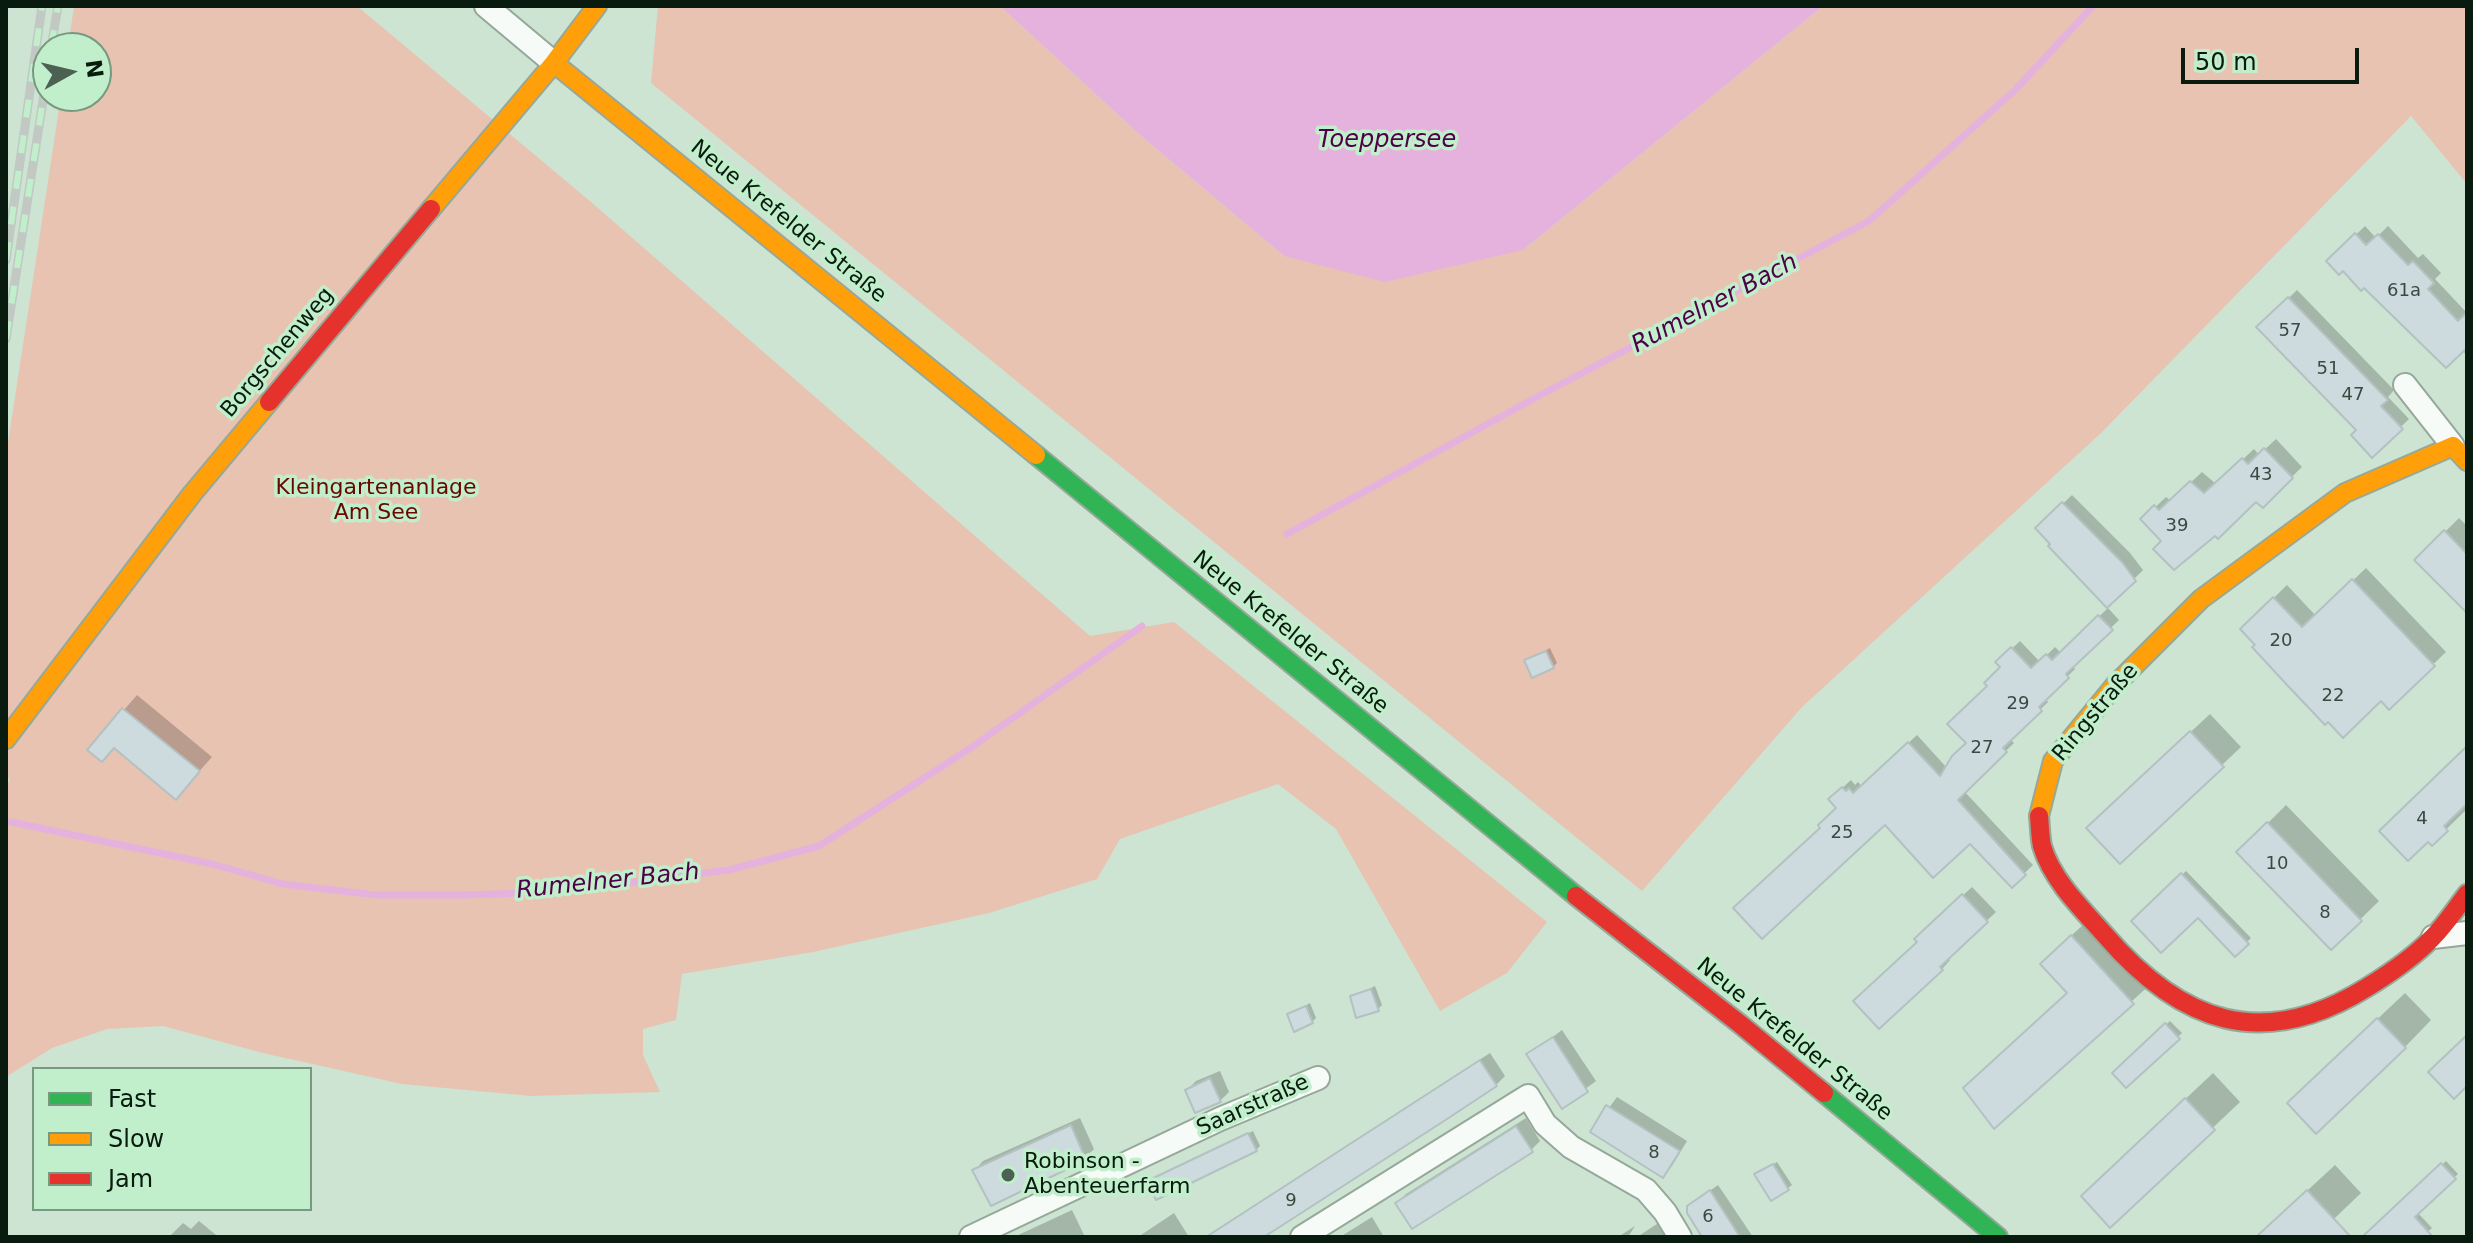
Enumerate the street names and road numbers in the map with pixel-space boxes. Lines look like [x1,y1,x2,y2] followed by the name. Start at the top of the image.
[685,135,891,309] street label: Neue Krefelder Straße
[216,283,340,423] street label: Borgschenweg
[1187,546,1393,720] street label: Neue Krefelder Straße
[2048,659,2144,767] street label: Ringstraße
[1691,953,1897,1127] street label: Neue Krefelder Straße
[1193,1070,1313,1142] street label: Saarstraße

